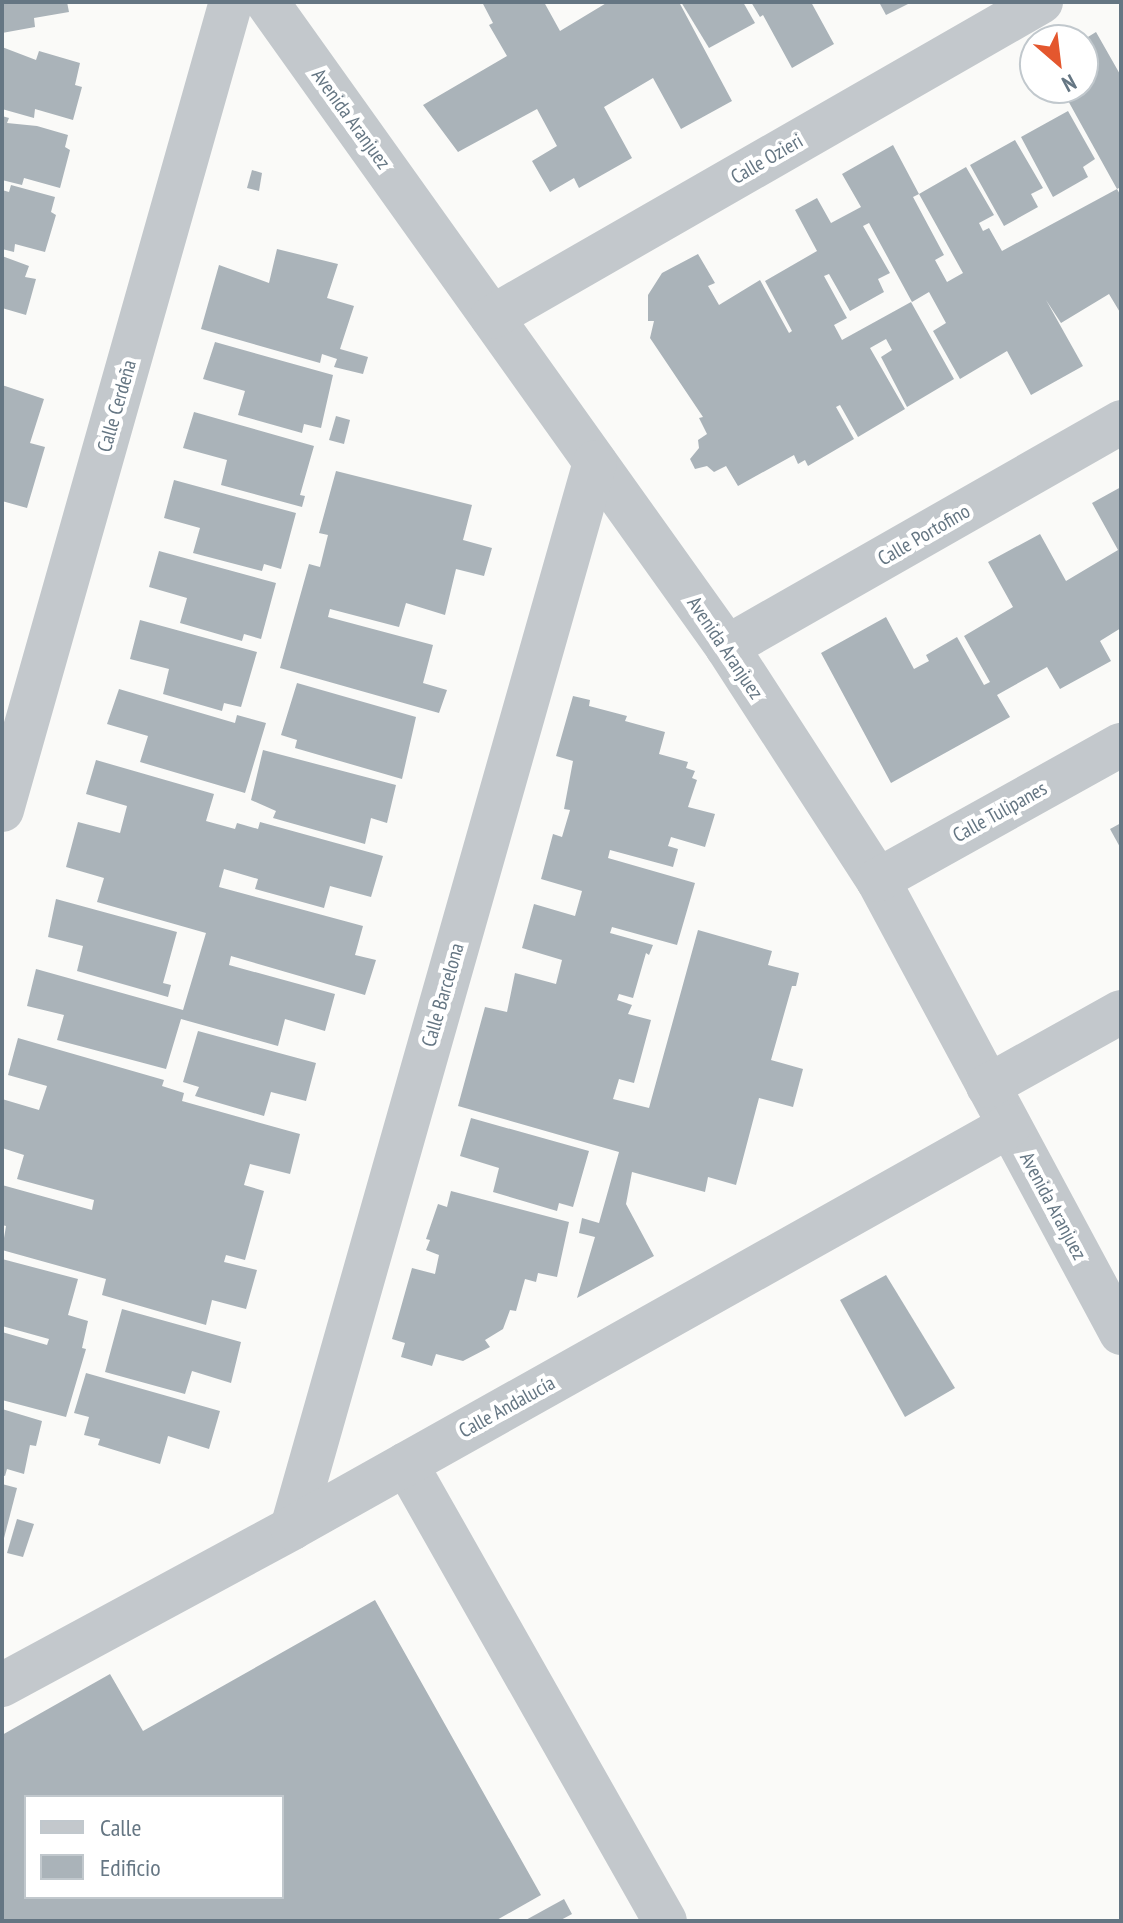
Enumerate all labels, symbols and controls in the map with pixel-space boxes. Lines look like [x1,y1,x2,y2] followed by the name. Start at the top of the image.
[1019,24,1099,104] north arrow
[306,64,396,174] street label: Avenida Aranjuez
[1058,68,1081,99] text: N
[727,129,807,189] street label: Calle Ozieri
[92,357,142,455] street label: Calle Cerdeña
[874,499,974,571] street label: Calle Portofino
[682,592,768,704] street label: Avenida Aranjuez
[949,776,1051,848] street label: Calle Tulipanes
[417,940,469,1050] street label: Calle Barcelona
[1014,1148,1092,1264] street label: Avenida Aranjuez
[455,1371,559,1443] street label: Calle Andalucía
[24,1795,284,1899] legend
[100,1812,141,1843] text: Calle
[100,1852,161,1883] text: Edificio

